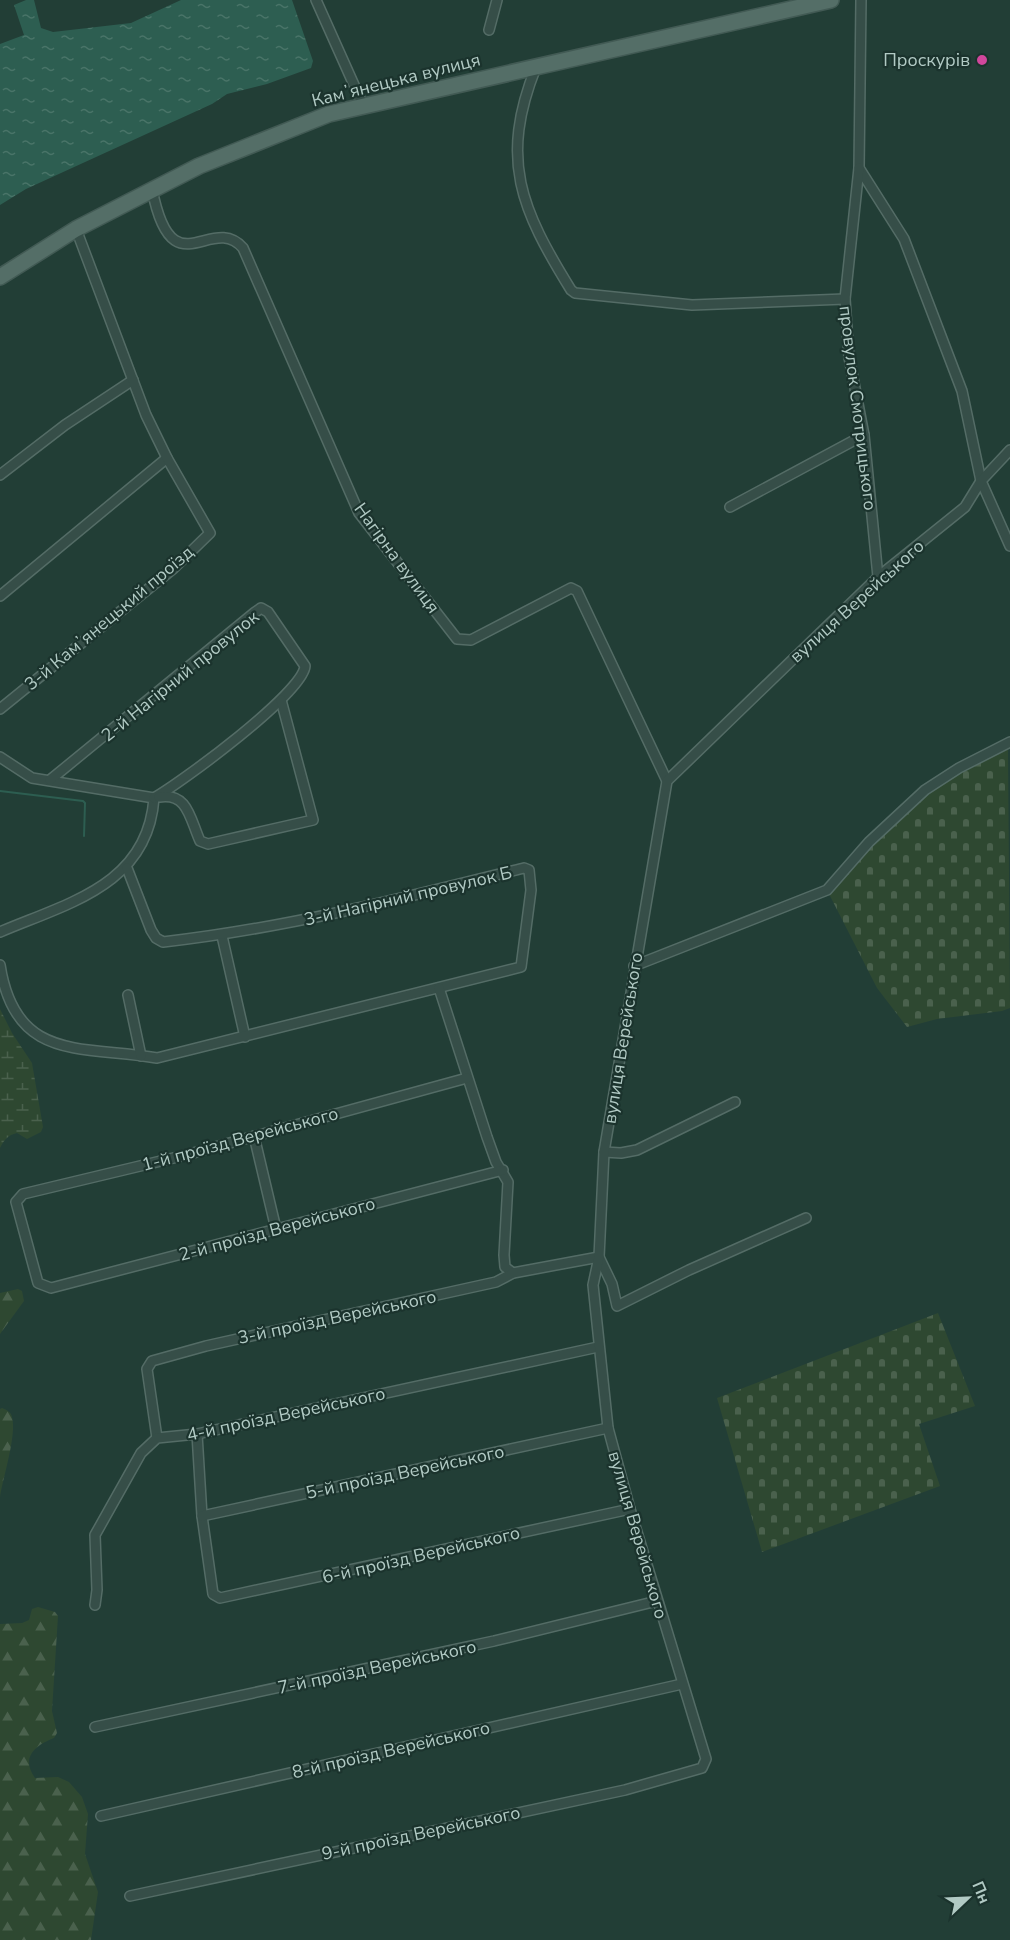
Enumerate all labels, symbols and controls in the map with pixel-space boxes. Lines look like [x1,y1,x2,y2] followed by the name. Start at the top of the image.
[309,47,483,113] street label: Камʼянецька вулиця
[883,48,970,72] place label: Проскурів
[975,53,989,67] marker: Проскурів
[834,304,882,512] street label: провулок Смотрицького
[349,498,445,618] street label: Нагірна вулиця
[785,534,929,668] street label: вулиця Верейського
[19,540,199,696] street label: 3-й Камʼянецький проїзд
[96,605,264,747] street label: 2-й Нагірний провулок
[302,860,514,932] street label: 3-й Нагірний провулок Б
[598,950,648,1126] street label: вулиця Верейського
[139,1101,341,1177] street label: 1-й проїзд Верейського
[176,1191,378,1267] street label: 2-й проїзд Верейського
[235,1284,439,1350] street label: 3-й проїзд Верейського
[184,1381,388,1447] street label: 4-й проїзд Верейського
[303,1439,507,1505] street label: 5-й проїзд Верейського
[603,1448,673,1622] street label: вулиця Верейського
[320,1521,522,1589] street label: 6-й проїзд Верейського
[275,1634,479,1700] street label: 7-й проїзд Верейського
[290,1716,492,1784] street label: 8-й проїзд Верейського
[319,1800,523,1866] street label: 9-й проїзд Верейського
[938,1868,998,1928] north arrow
[966,1878,995,1907] text: Пн

